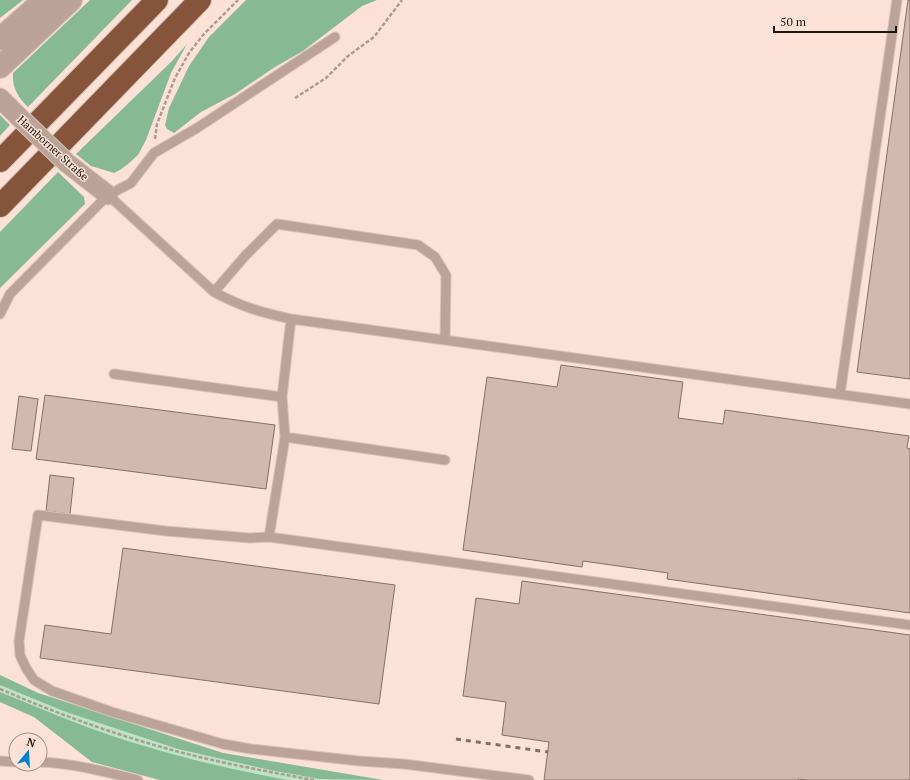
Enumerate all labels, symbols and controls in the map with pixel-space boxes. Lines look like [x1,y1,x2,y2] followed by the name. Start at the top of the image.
[774,8,896,34] scale bar
[780,14,807,29] text: 50 m
[15,112,92,184] street label: Hamborner Straße
[8,732,48,772] north arrow
[25,735,38,751] text: N

